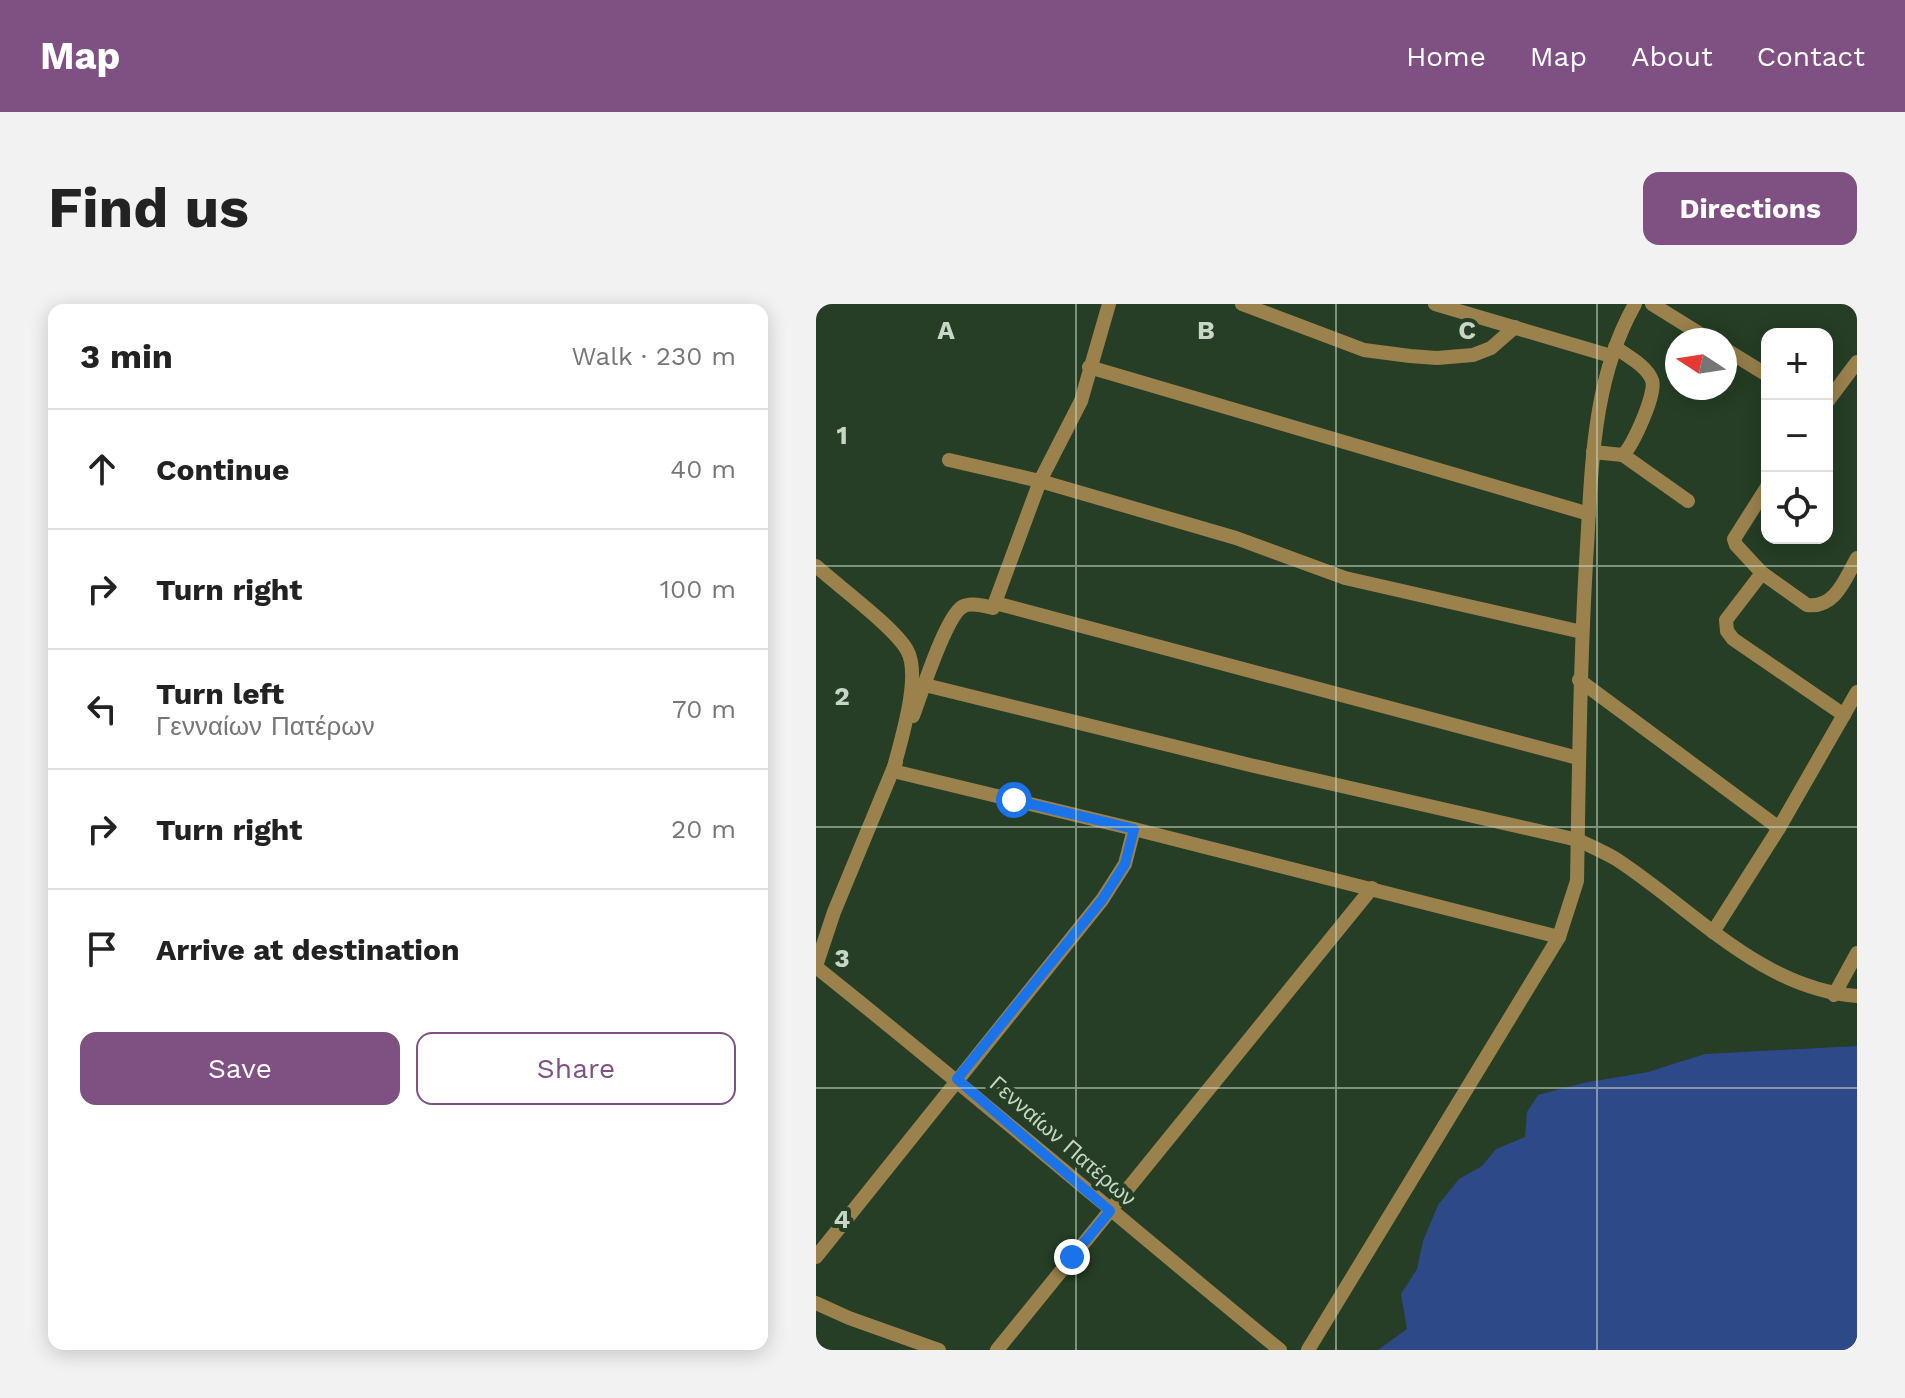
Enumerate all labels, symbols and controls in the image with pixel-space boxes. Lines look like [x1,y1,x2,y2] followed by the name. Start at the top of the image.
[40,34,120,78] text: Map
[1406,40,1486,73] text: Home
[1530,40,1587,73] text: Map
[1631,40,1713,73] text: About
[1757,40,1865,73] text: Contact
[1643,172,1857,245] button: Directions
[48,175,249,241] text: Find us
[937,315,955,345] text: A
[1197,315,1215,345] text: B
[1458,315,1476,345] text: C
[1665,328,1737,400] north arrow
[1761,328,1833,544] map controls
[1761,328,1833,400] button: +
[80,336,173,376] text: 3 min
[571,341,736,371] text: Walk · 230 m
[1761,400,1833,472] button: −
[836,420,848,450] text: 1
[80,447,124,491] icon: ahead
[156,452,289,487] text: Continue
[670,454,736,484] text: 40 m
[1761,472,1833,544] button: locate
[80,567,124,611] icon: right
[156,572,302,607] text: Turn right
[660,574,736,604] text: 100 m
[156,676,284,711] text: Turn left
[834,681,850,711] text: 2
[80,687,124,731] icon: left
[672,694,736,724] text: 70 m
[156,711,375,741] text: Γενναίων Πατέρων
[996,782,1032,818] route start
[80,807,124,851] icon: right
[156,812,302,847] text: Turn right
[671,814,736,844] text: 20 m
[80,927,124,971] icon: arrive
[156,932,460,967] text: Arrive at destination
[834,943,850,973] text: 3
[80,1032,400,1105] button: Save
[416,1032,736,1105] button: Share
[985,1071,1141,1211] street label: Γενναίων Πατέρων
[834,1204,851,1234] text: 4
[1054,1239,1090,1275] route end

